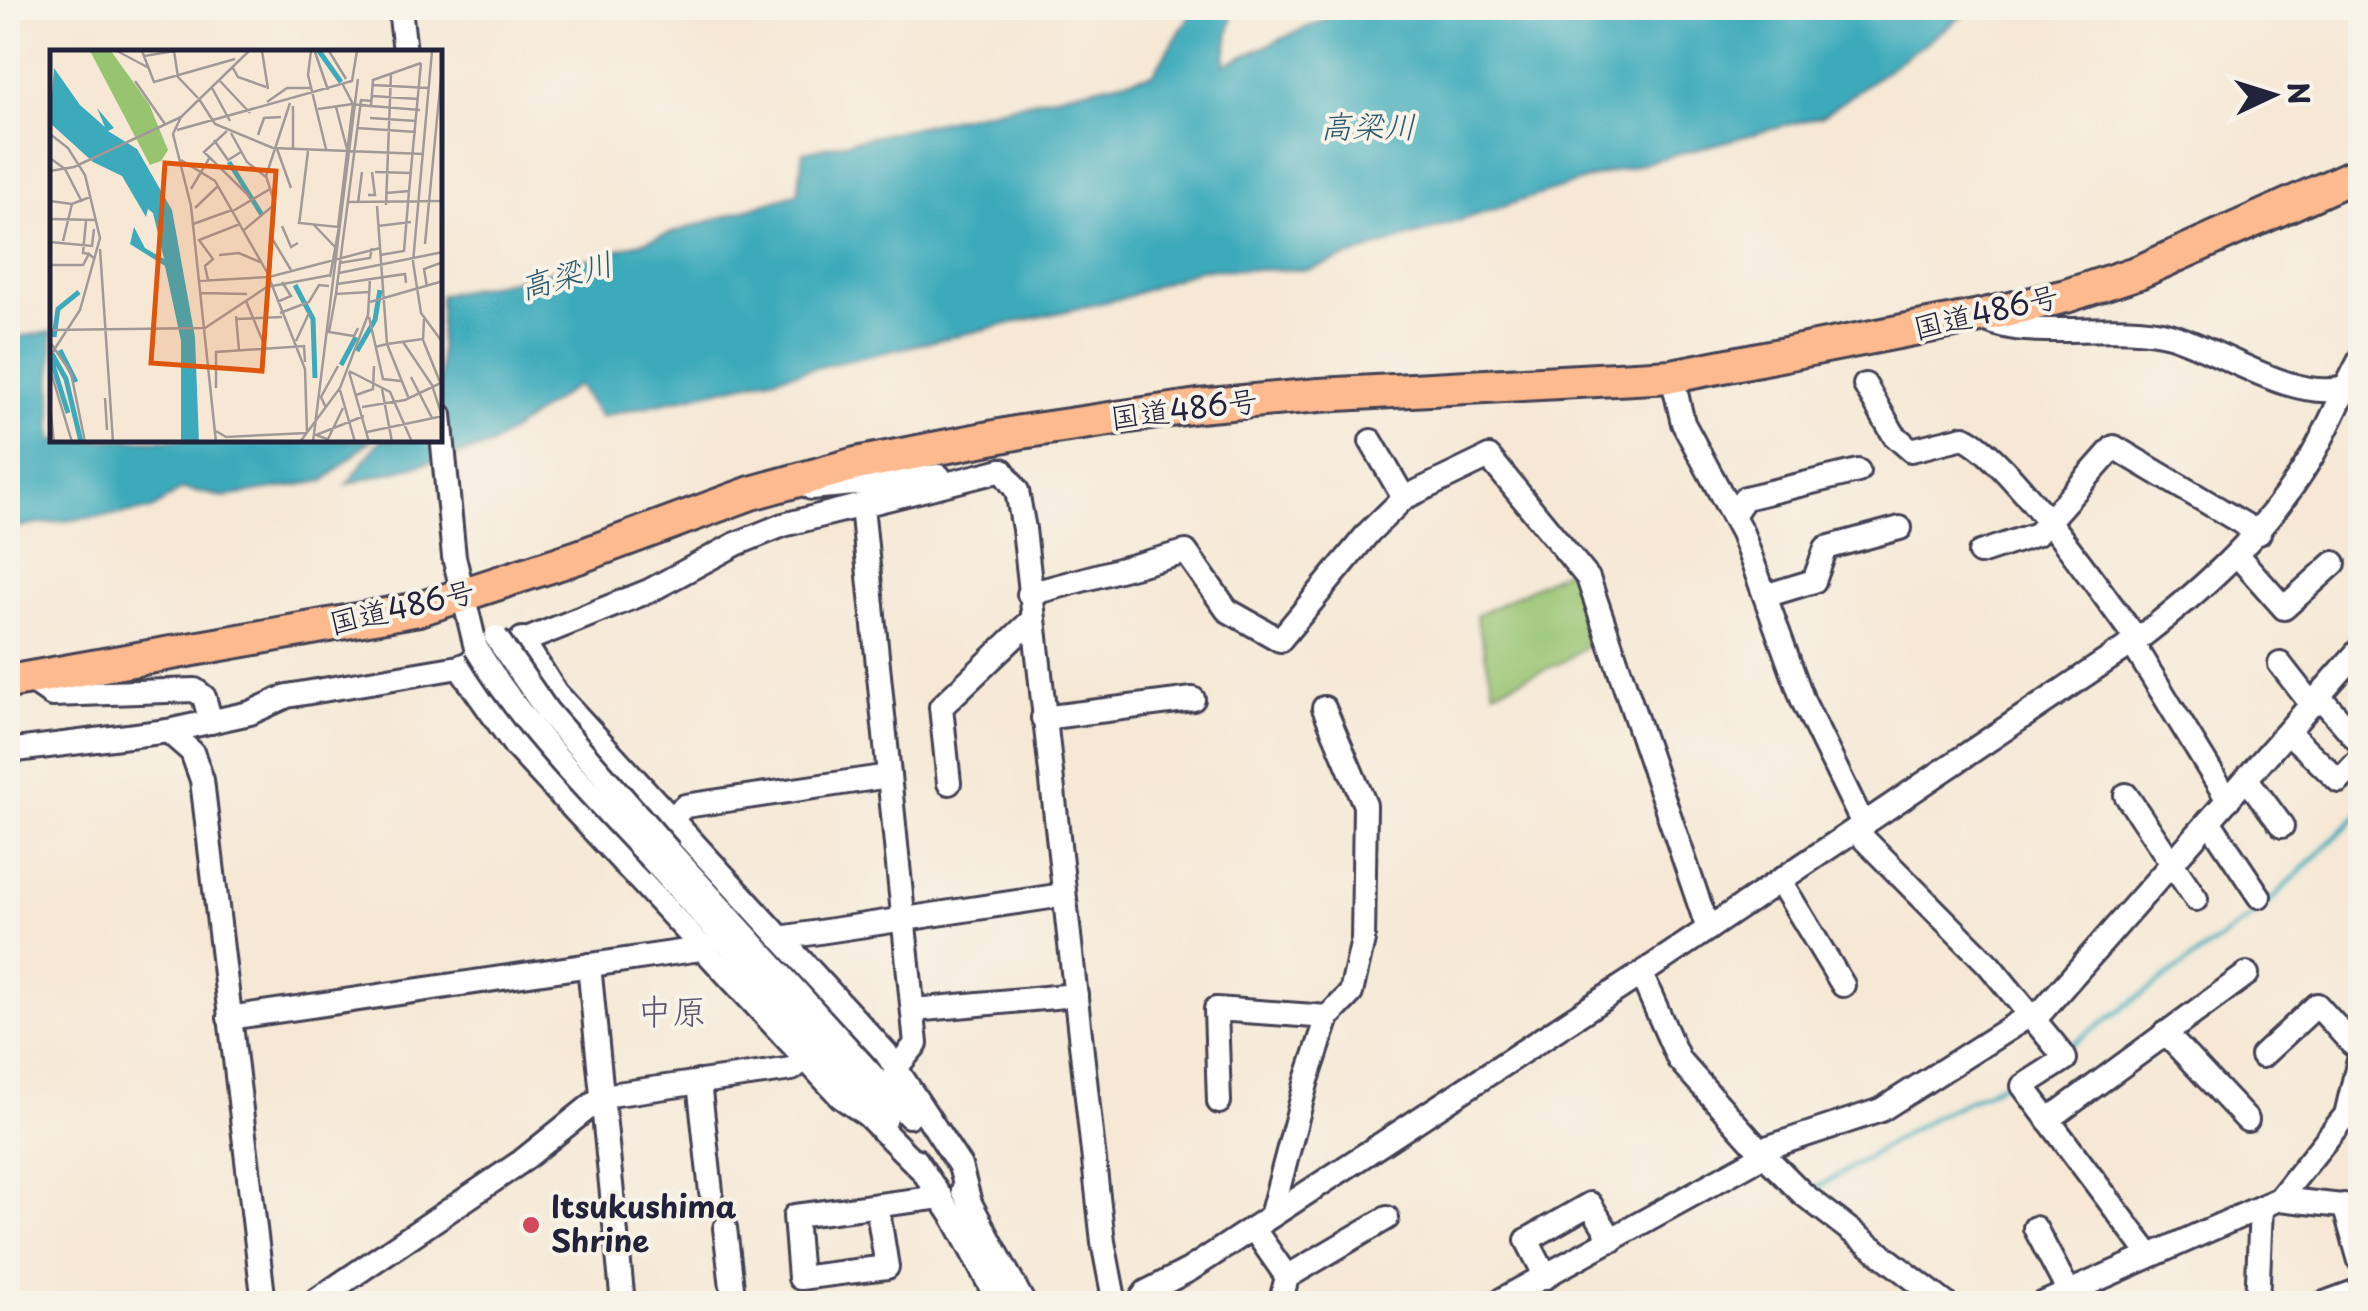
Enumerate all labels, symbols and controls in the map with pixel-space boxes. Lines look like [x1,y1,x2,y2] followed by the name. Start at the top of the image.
[2223,45,2323,145] north arrow
[50,50,442,442] inset map
[2277,81,2322,106] text: N
[1320,101,1416,149] water label: 高梁川
[513,238,618,310] water label: 高梁川
[1908,272,2063,349] street label: 国道486号
[1107,376,1260,439] street label: 国道486号
[324,567,479,644] street label: 国道486号
[637,983,707,1036] district label: 中原
[551,1183,736,1262] place label: Itsukushima Shrine
[520,1214,542,1236] marker: Itsukushima Shrine

